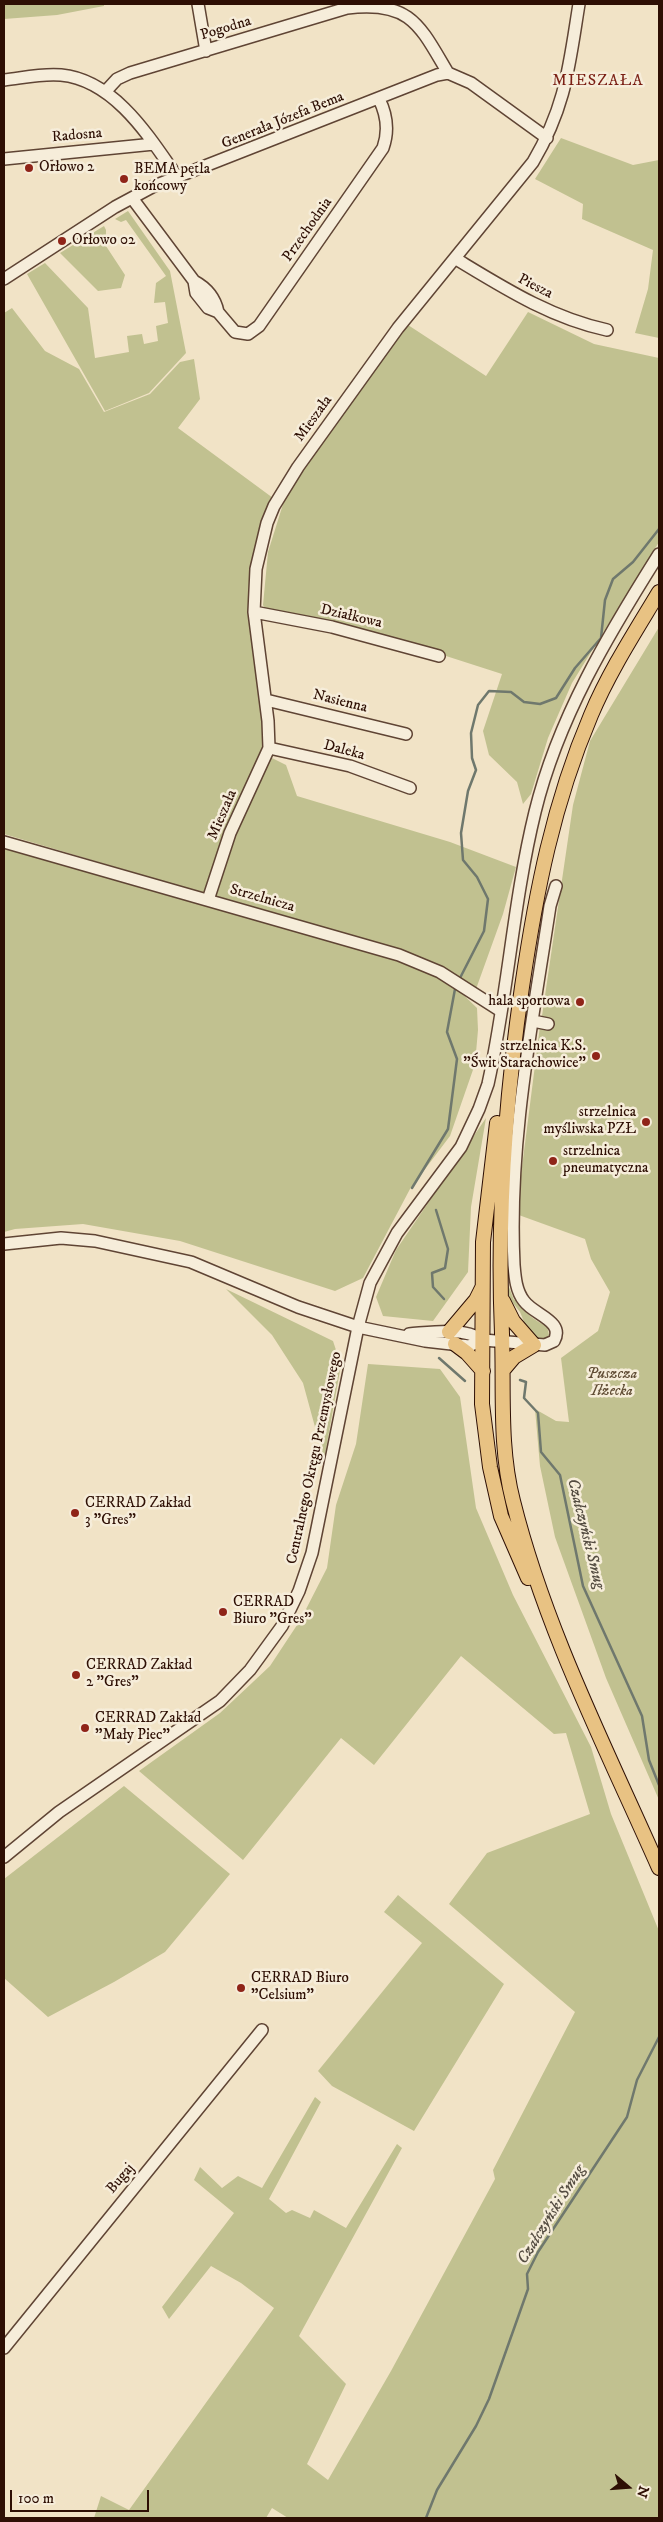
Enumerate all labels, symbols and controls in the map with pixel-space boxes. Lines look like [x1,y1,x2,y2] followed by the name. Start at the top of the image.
[198,13,254,45] street label: Pogodna
[551,72,645,92] district label: MIESZAŁA
[219,88,347,154] street label: Generała Józefa Bema
[51,125,103,147] street label: Radosna
[39,159,94,177] place label: Orłowo 2
[134,161,210,196] place label: BEMA pętla końcowy
[23,162,35,174] marker: Orłowo 2
[118,173,130,185] marker: BEMA pętla końcowy
[279,194,337,266] street label: Przechodnia
[72,232,135,250] place label: Orłowo 02
[56,235,68,247] marker: Orłowo 02
[515,271,555,303] street label: Piesza
[291,392,337,446] street label: Mieszała
[318,601,384,633] street label: Działkowa
[311,687,369,717] street label: Nasienna
[321,737,367,765] street label: Daleka
[204,787,242,843] street label: Mieszała
[228,881,296,917] street label: Strzelnicza
[488,993,570,1011] place label: hala sportowa
[574,996,586,1008] marker: hala sportowa
[463,1038,586,1073] place label: strzelnica K.S. "Świt Starachowice"
[590,1050,602,1062] marker: strzelnica K.S. "Świt Starachowice"
[544,1104,636,1139] place label: strzelnica myśliwska PZŁ
[640,1116,652,1128] marker: strzelnica myśliwska PZŁ
[563,1143,648,1178] place label: strzelnica pneumatyczna
[547,1155,559,1167] marker: strzelnica pneumatyczna
[284,1350,346,1566] street label: Centralnego Okręgu Przemysłowego
[587,1366,637,1401] park label: Puszcza Iłżecka
[562,1477,608,1591] water label: Czałczyński Smug
[85,1495,191,1530] place label: CERRAD Zakład 3 "Gres"
[69,1507,81,1519] marker: CERRAD Zakład 3 "Gres"
[233,1594,312,1629] place label: CERRAD Biuro "Gres"
[217,1606,229,1618] marker: CERRAD Biuro "Gres"
[86,1657,192,1692] place label: CERRAD Zakład 2 "Gres"
[70,1669,82,1681] marker: CERRAD Zakład 2 "Gres"
[95,1710,201,1745] place label: CERRAD Zakład "Mały Piec"
[79,1722,91,1734] marker: CERRAD Zakład "Mały Piec"
[251,1970,349,2005] place label: CERRAD Biuro "Celsium"
[235,1982,247,1994] marker: CERRAD Biuro "Celsium"
[103,2160,139,2198] street label: Bugaj
[514,2162,590,2268] water label: Czałczyński Smug
[603,2462,653,2512] north arrow
[12,2480,151,2512] scale bar
[632,2483,653,2500] text: N
[18,2489,54,2508] text: 100 m

